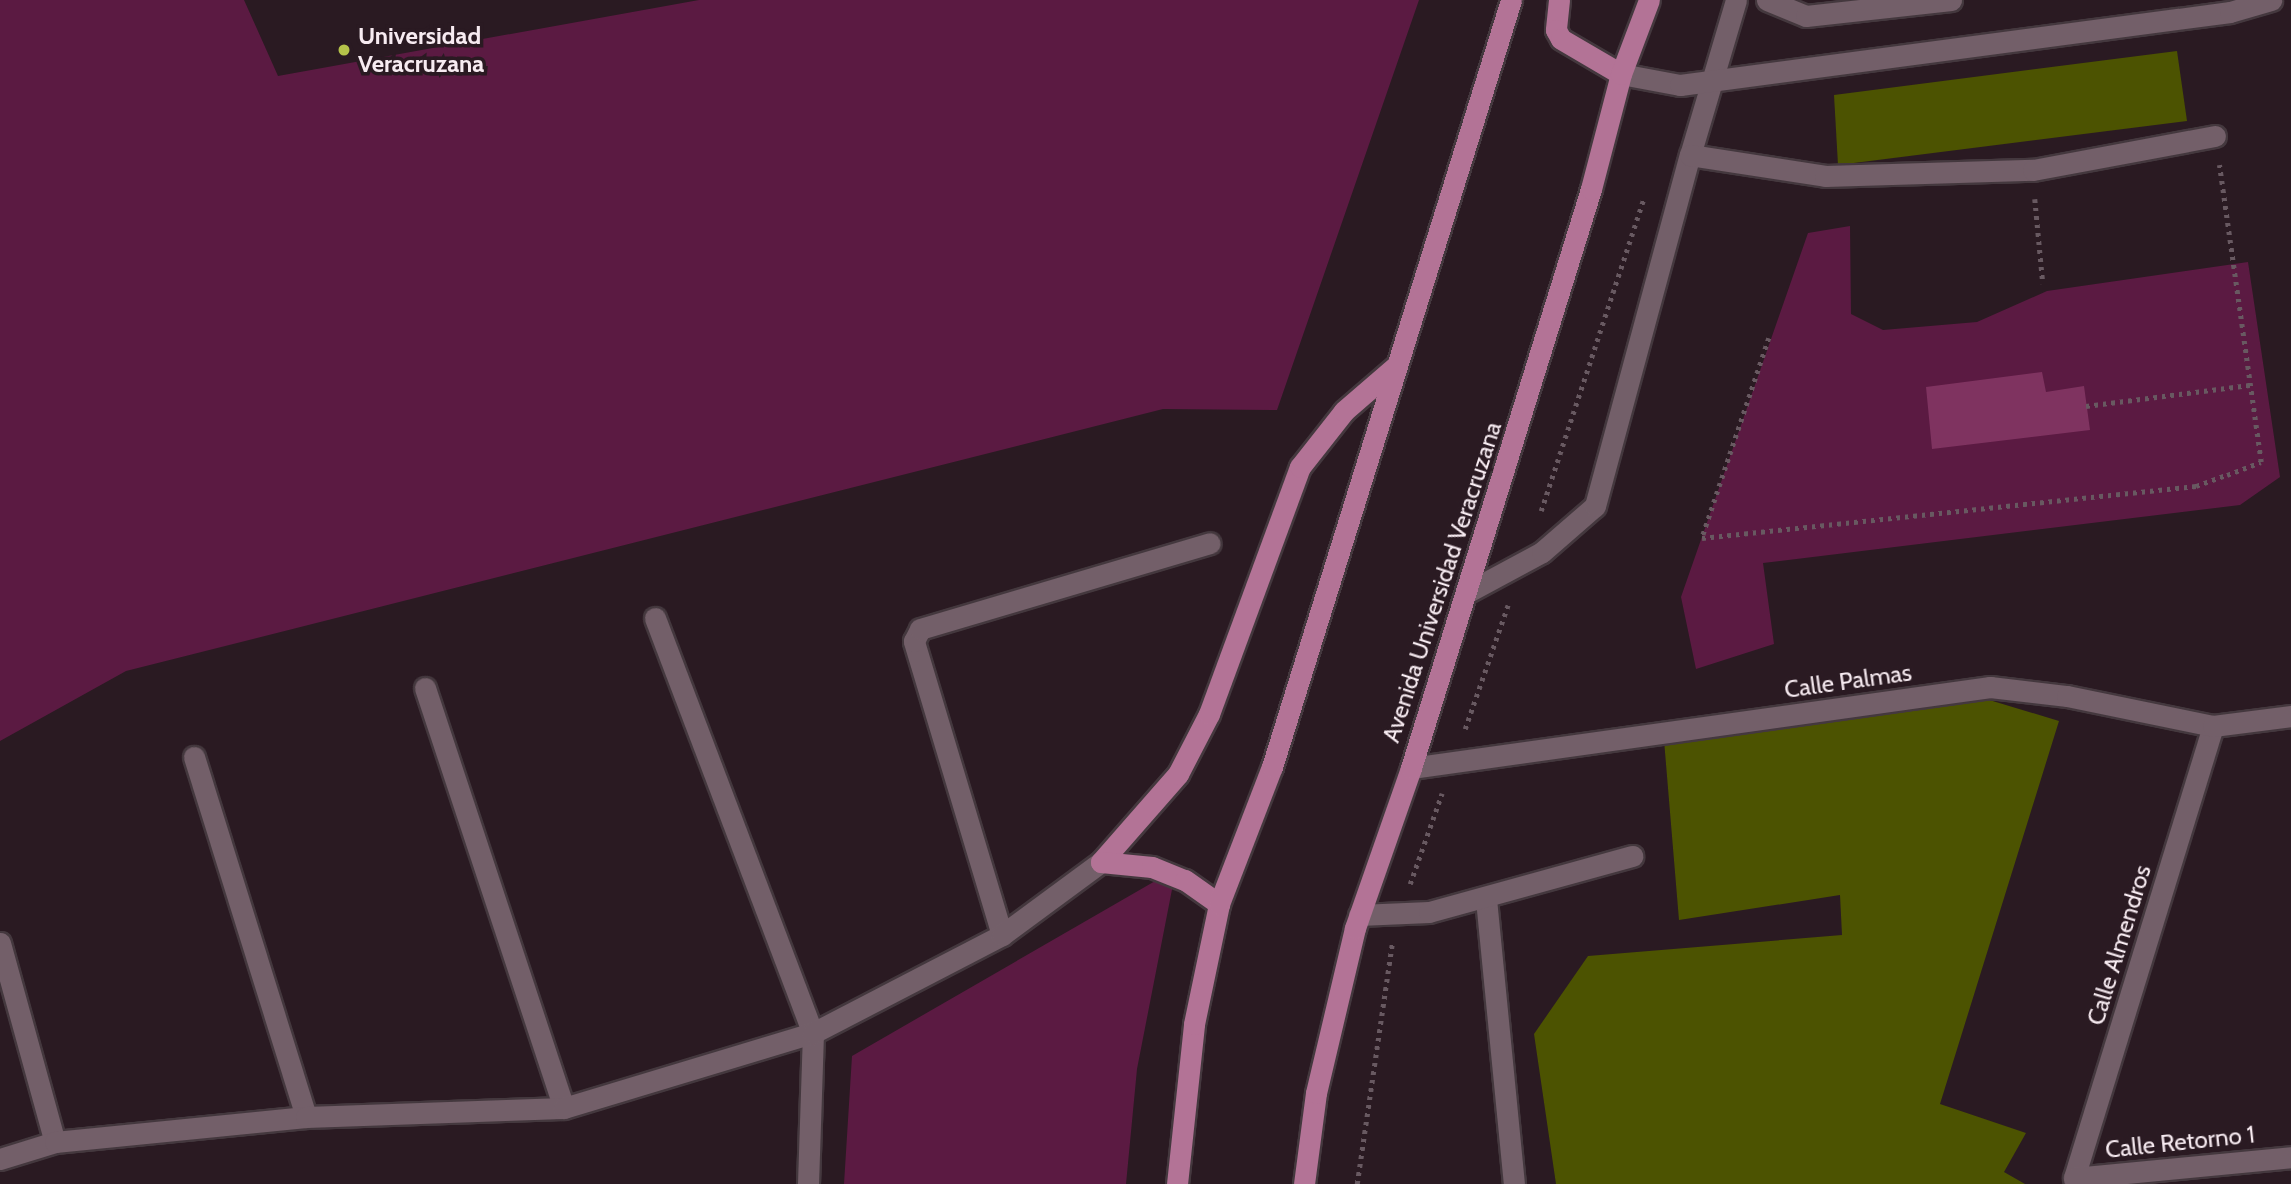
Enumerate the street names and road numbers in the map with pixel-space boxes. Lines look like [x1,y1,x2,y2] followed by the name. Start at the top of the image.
[1376,418,1508,746] street label: Avenida Universidad Veracruzana
[1782,658,1914,704] street label: Calle Palmas
[2081,861,2157,1029] street label: Calle Almendros
[2104,1120,2256,1164] street label: Calle Retorno 1

